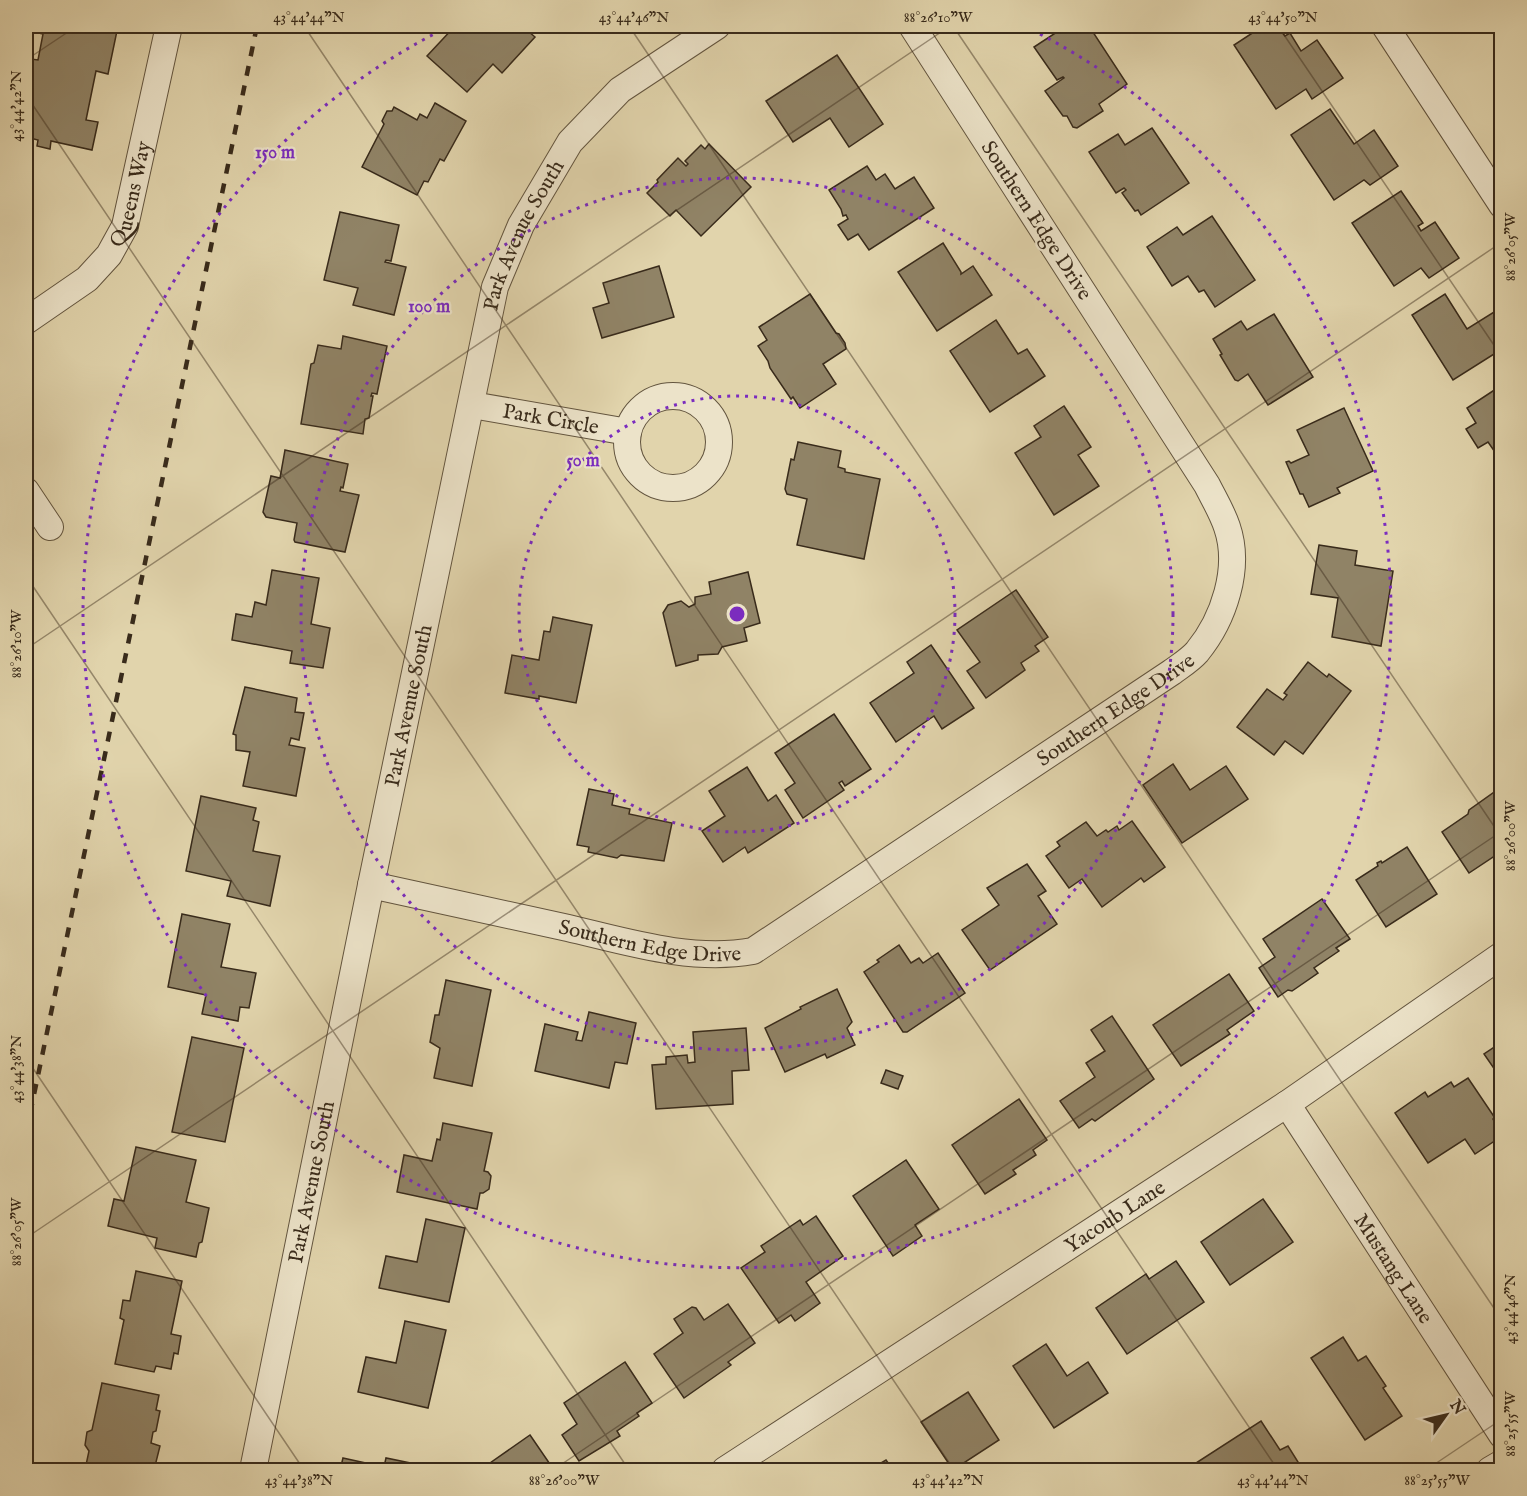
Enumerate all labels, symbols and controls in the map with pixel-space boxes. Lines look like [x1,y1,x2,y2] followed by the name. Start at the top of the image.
[273,8,345,27] text: 43°44'44"N
[599,8,669,27] text: 43°44'46"N
[904,8,973,27] text: 88°26'10"W
[1248,8,1318,27] text: 43°44'50"N
[7,70,26,142] text: 43°44'42"N
[974,136,1098,306] street label: Southern Edge Drive
[104,138,158,252] street label: Queens Way
[255,142,295,165] text: 150 m
[478,156,571,313] street label: Park Avenue South
[1501,212,1520,281] text: 88°26'05"W
[408,296,450,319] text: 100 m
[500,399,601,442] street label: Park Circle
[566,450,600,473] text: 50 m
[727,604,747,624] centre of rings
[7,609,26,678] text: 88°26'10"W
[380,623,440,789] street label: Park Avenue South
[1032,648,1201,773] street label: Southern Edge Drive
[1501,800,1520,871] text: 88°26'00"W
[556,914,743,969] street label: Southern Edge Drive
[7,1035,26,1103] text: 43°44'38"N
[283,1099,342,1265] street label: Park Avenue South
[1060,1175,1171,1260] street label: Yacoub Lane
[7,1197,26,1266] text: 88°26'05"W
[1347,1209,1438,1330] street label: Mustang Lane
[1501,1274,1520,1344] text: 43°44'46"N
[1416,1385,1476,1445] north arrow
[1501,1390,1520,1457] text: 88°25'55"W
[1444,1396,1469,1419] text: N
[265,1471,333,1490] text: 43°44'38"N
[529,1471,600,1490] text: 88°26'00"W
[912,1471,984,1490] text: 43°44'42"N
[1237,1471,1309,1490] text: 43°44'44"N
[1404,1471,1471,1490] text: 88°25'55"W

